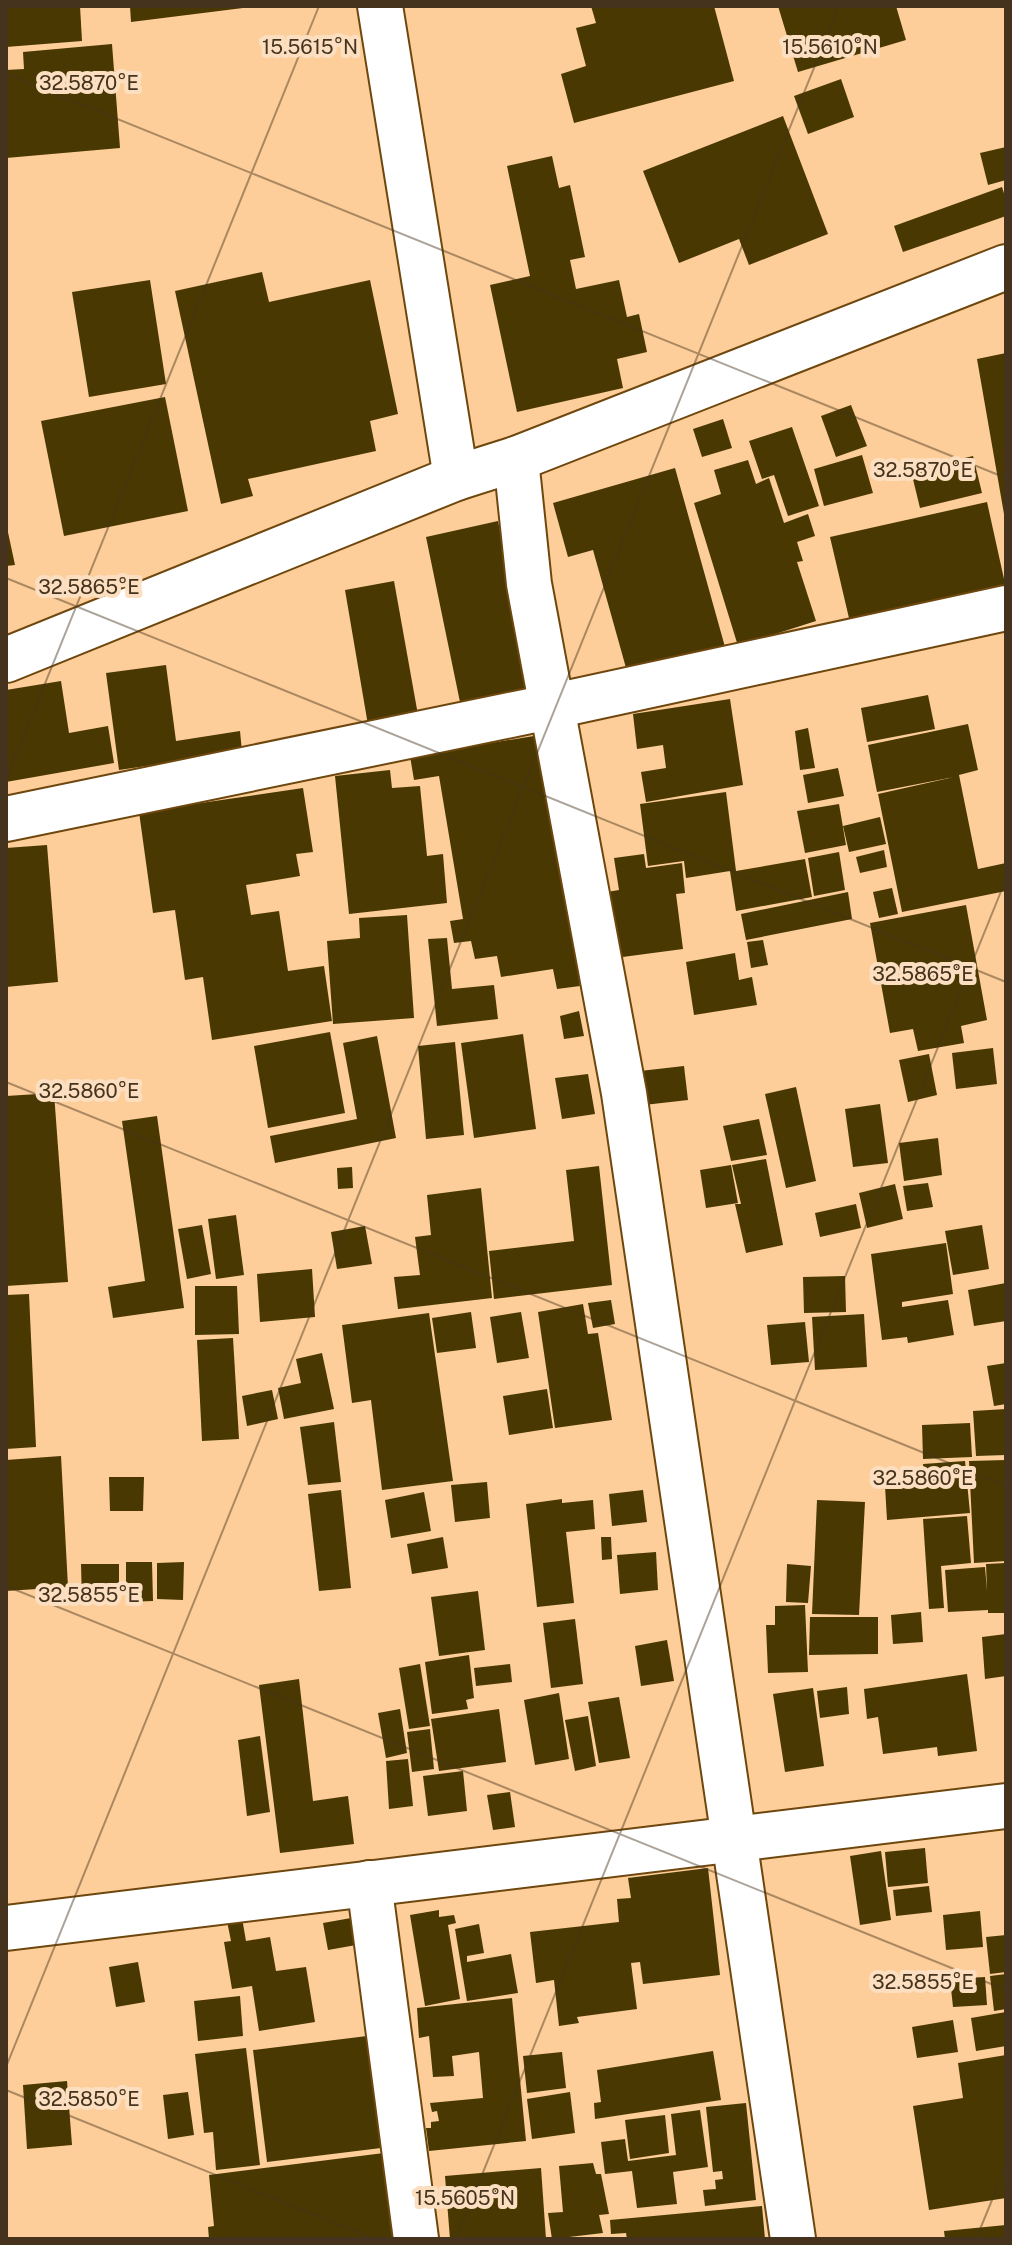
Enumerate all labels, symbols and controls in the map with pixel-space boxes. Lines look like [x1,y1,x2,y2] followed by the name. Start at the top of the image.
[262,35,358,59] text: 15.5615°N
[782,35,878,59] text: 15.5610°N
[39,71,139,95] text: 32.5870°E
[873,458,973,482] text: 32.5870°E
[38,575,140,599] text: 32.5865°E
[872,962,974,986] text: 32.5865°E
[39,1079,139,1103] text: 32.5860°E
[873,1466,973,1490] text: 32.5860°E
[38,1583,140,1607] text: 32.5855°E
[872,1970,974,1994] text: 32.5855°E
[38,2087,140,2111] text: 32.5850°E
[415,2186,515,2210] text: 15.5605°N

